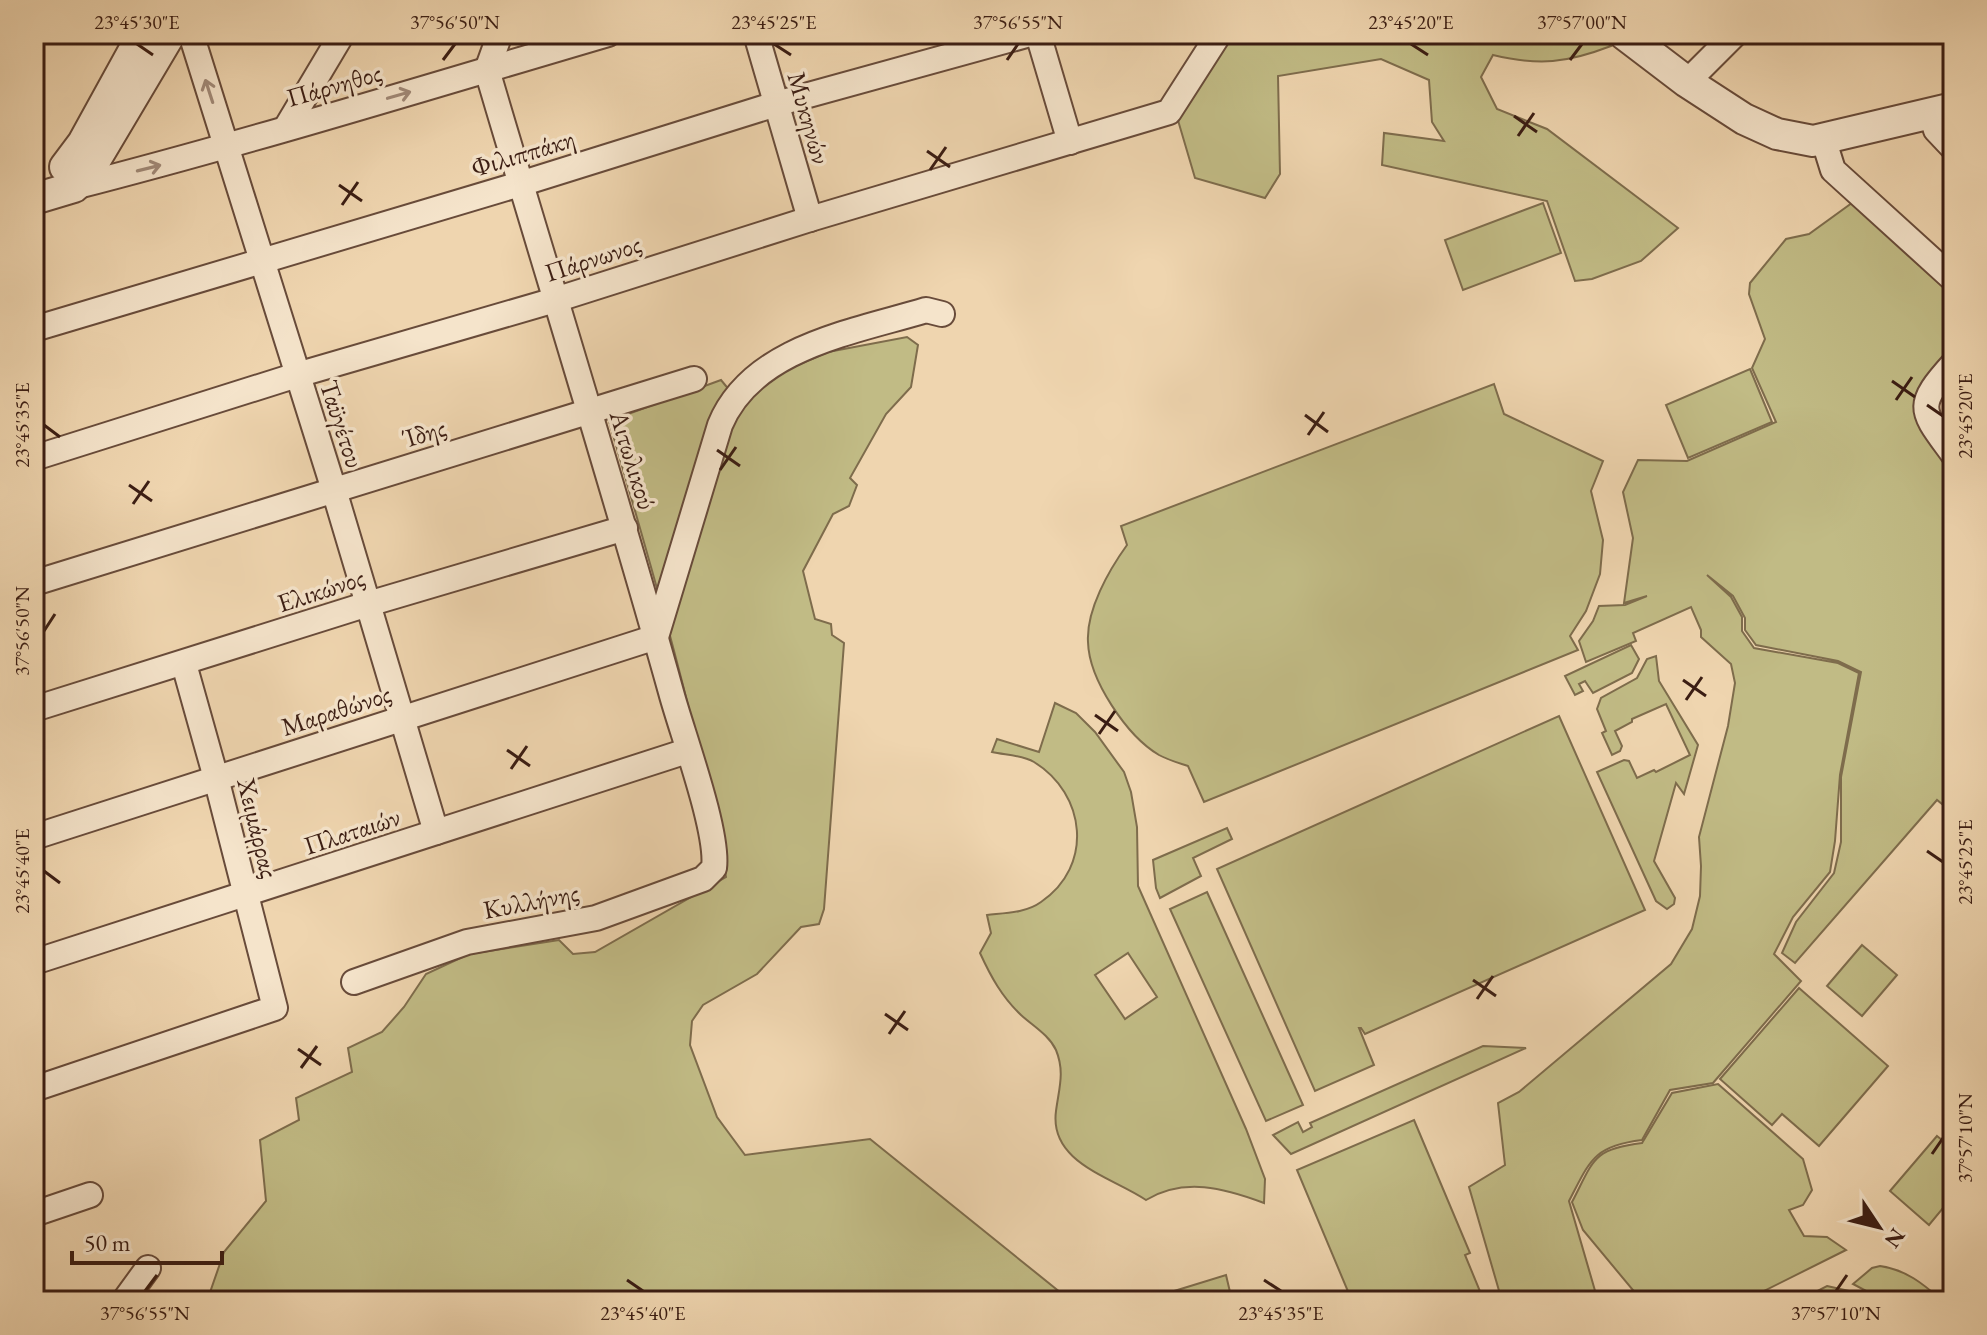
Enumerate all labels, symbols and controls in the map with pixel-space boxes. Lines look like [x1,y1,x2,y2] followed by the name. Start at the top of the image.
[94,9,180,35] text: 23°45'30"E
[410,9,500,35] text: 37°56'50"N
[731,9,817,35] text: 23°45'25"E
[973,9,1063,35] text: 37°56'55"N
[1368,9,1454,35] text: 23°45'20"E
[1537,9,1627,35] text: 37°57'00"N
[282,55,386,115] street label: Πάρνηθος
[780,68,838,168] street label: Μυκηνών
[201,79,215,104] one-way arrow
[386,87,412,102] one-way arrow
[467,121,579,185] street label: Φιλιππάκη
[136,159,162,174] one-way arrow
[540,226,646,290] street label: Πάρνωνος
[1952,373,1978,459] text: 23°45'20"E
[312,376,372,472] street label: Ταϋγέτου
[9,382,35,468] text: 23°45'35"E
[602,405,664,514] street label: Αιτωλικού
[398,410,450,456] street label: Ίδης
[273,560,369,620] street label: Ελικώνος
[9,586,35,676] text: 37°56'50"N
[277,676,395,744] street label: Μαραθώνος
[229,774,287,882] street label: Χειμάρρας
[300,800,404,862] street label: Πλαταιών
[1952,819,1978,905] text: 23°45'25"E
[9,828,35,914] text: 23°45'40"E
[480,875,582,927] street label: Κυλλήνης
[1952,1093,1978,1183] text: 37°57'10"N
[1839,1187,1919,1267] north arrow
[72,1215,222,1265] scale bar
[1878,1223,1912,1254] text: N
[84,1227,131,1258] text: 50 m
[100,1300,190,1326] text: 37°56'55"N
[600,1300,686,1326] text: 23°45'40"E
[1238,1300,1324,1326] text: 23°45'35"E
[1791,1300,1881,1326] text: 37°57'10"N

